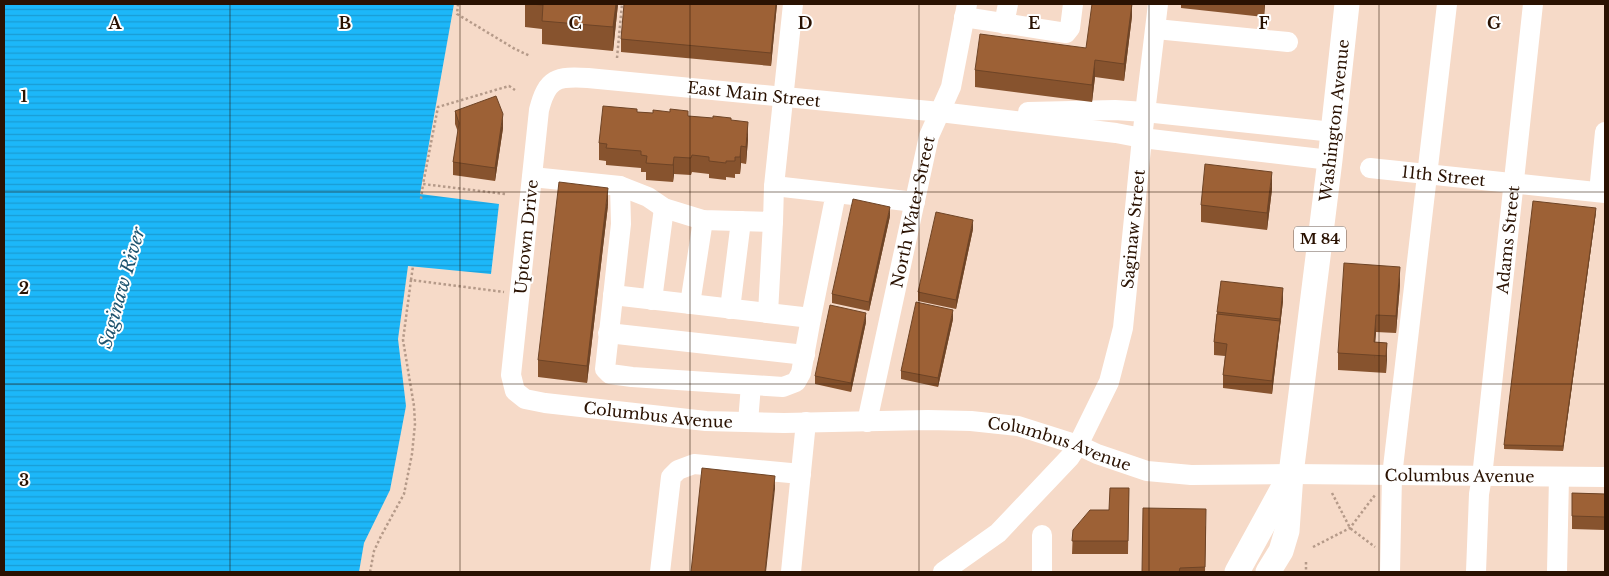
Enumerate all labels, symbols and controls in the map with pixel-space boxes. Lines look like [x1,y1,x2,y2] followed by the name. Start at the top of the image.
[108,13,123,33] text: A
[339,13,352,33] text: B
[568,13,582,33] text: C
[798,13,812,33] text: D
[1028,13,1040,33] text: E
[1258,13,1270,33] text: F
[1487,13,1501,33] text: G
[1315,38,1353,204] street label: Washington Avenue
[686,77,822,111] street label: East Main Street
[21,86,28,106] text: 1
[886,134,939,290] street label: North Water Street
[1401,161,1486,190] street label: 11th Street
[1117,168,1149,290] street label: Saginaw Street
[510,179,542,295] street label: Uptown Drive
[1492,184,1523,296] street label: Adams Street
[94,224,150,351] water label: Saginaw River
[1294,226,1346,252] road number: M 84
[19,278,29,298] text: 2
[583,397,733,432] street label: Columbus Avenue
[987,413,1134,475] street label: Columbus Avenue
[1385,465,1535,486] street label: Columbus Avenue
[19,470,29,490] text: 3

